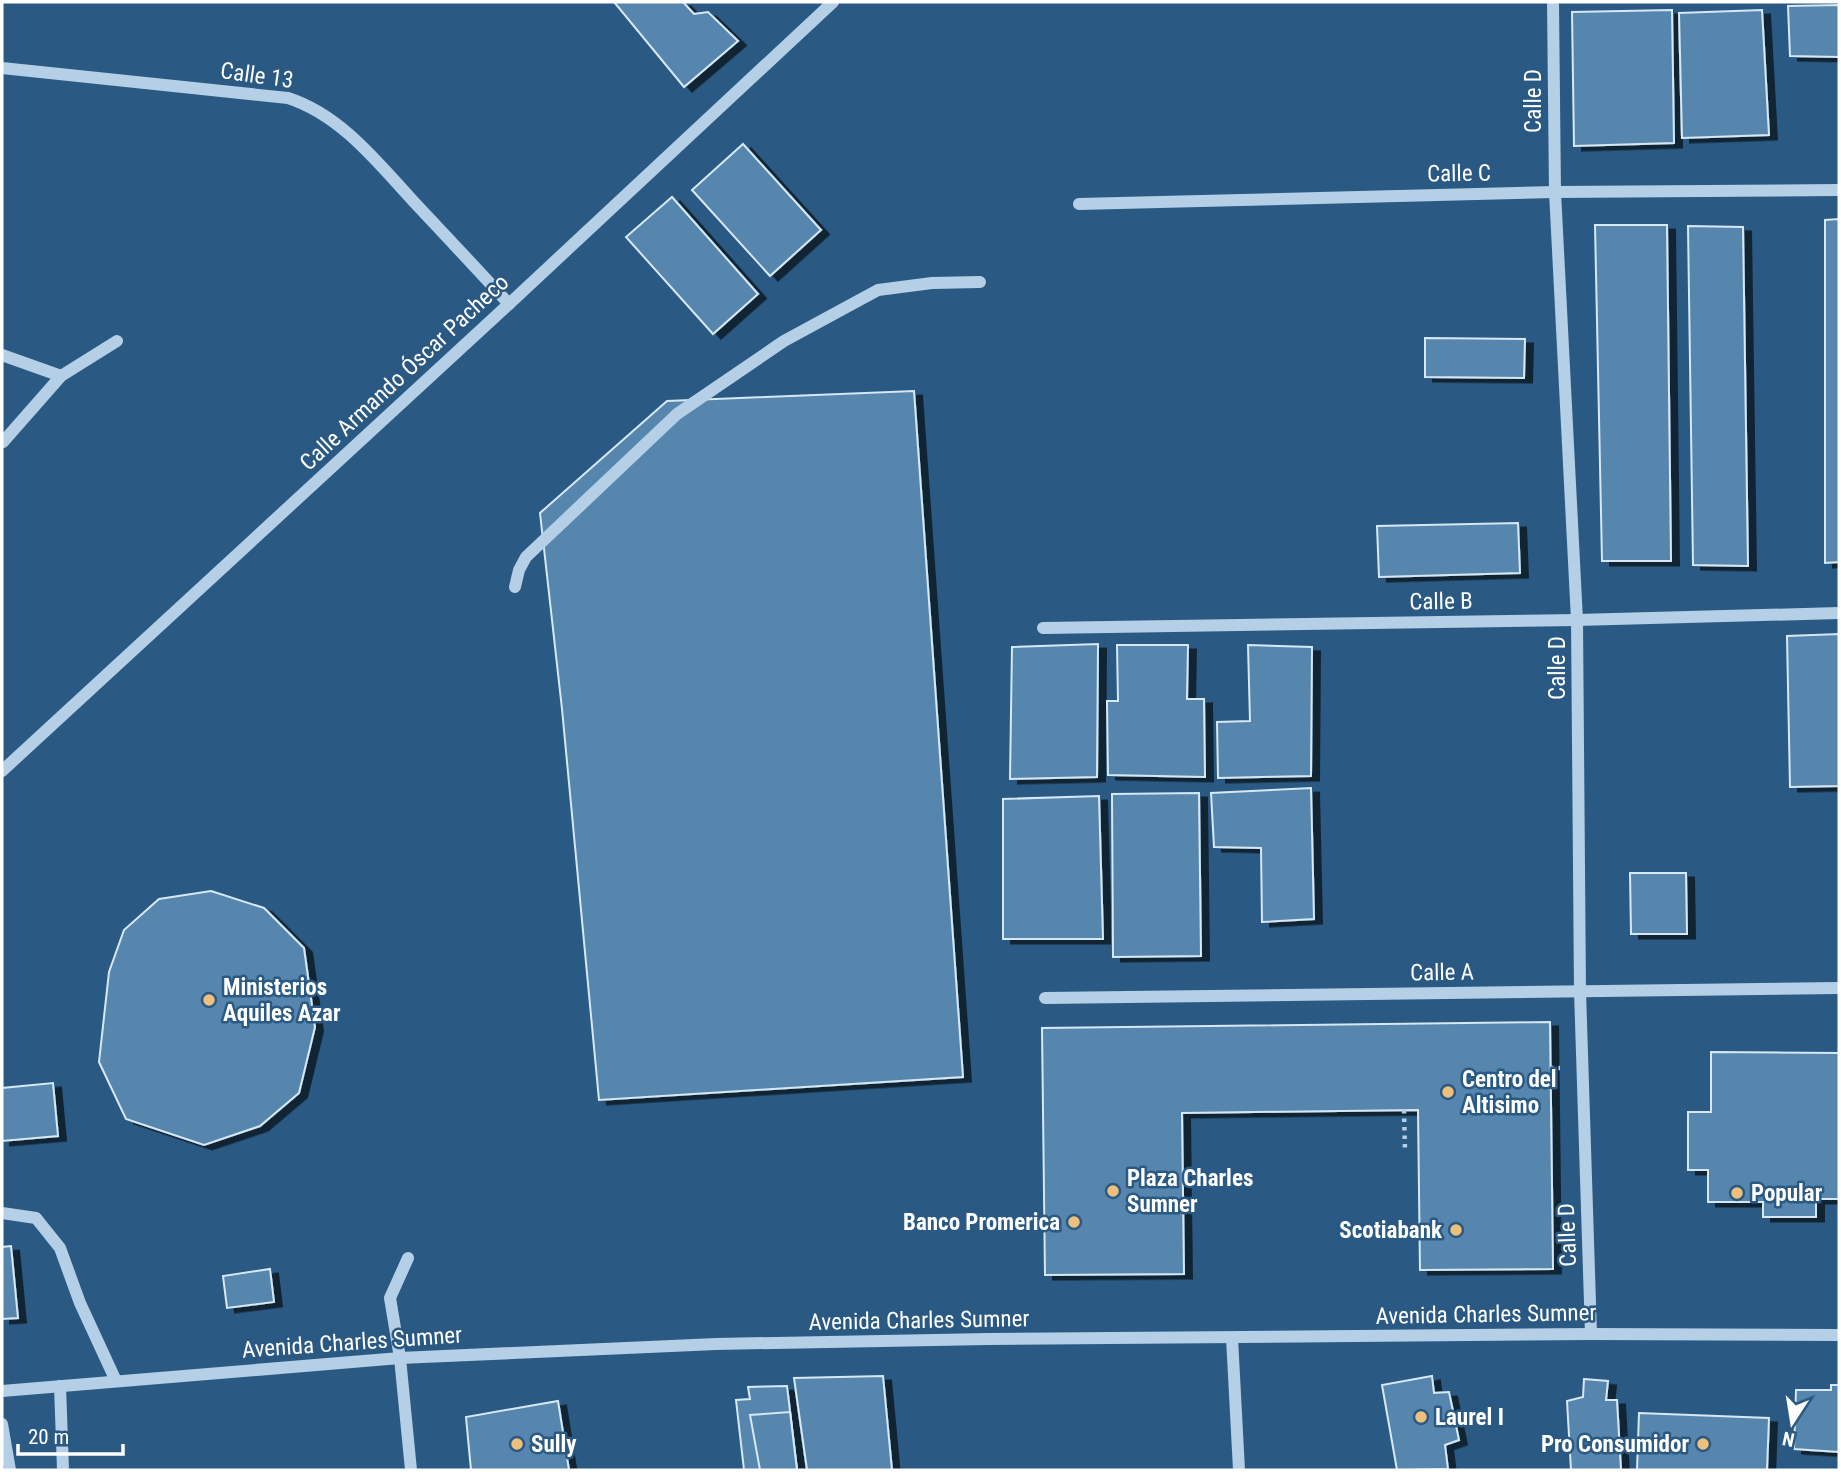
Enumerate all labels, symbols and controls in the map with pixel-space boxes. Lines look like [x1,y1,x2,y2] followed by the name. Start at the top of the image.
[219,57,295,94] street label: Calle 13
[1520,69,1547,133] street label: Calle D
[1427,159,1491,188] street label: Calle C
[294,268,514,476] street label: Calle Armando Óscar Pacheco
[1409,587,1473,616] street label: Calle B
[1544,636,1571,700] street label: Calle D
[1410,958,1474,987] street label: Calle A
[223,974,341,1027] place label: Ministerios Aquiles Azar
[201,992,217,1008] marker: Ministerios Aquiles Azar
[1462,1066,1557,1119] place label: Centro del Altisimo
[1440,1084,1456,1100] marker: Centro del Altisimo
[1127,1165,1253,1218] place label: Plaza Charles Sumner
[1751,1180,1823,1207] place label: Popular
[1105,1183,1121,1199] marker: Plaza Charles Sumner
[1729,1185,1745,1201] marker: Popular
[1553,1203,1582,1267] street label: Calle D
[903,1209,1060,1236] place label: Banco Promerica
[1066,1214,1082,1230] marker: Banco Promerica
[1339,1217,1443,1244] place label: Scotiabank
[1448,1222,1464,1238] marker: Scotiabank
[1375,1299,1597,1330] street label: Avenida Charles Sumner
[808,1305,1030,1336] street label: Avenida Charles Sumner
[241,1321,463,1364] street label: Avenida Charles Sumner
[1757,1388,1827,1458] north arrow
[1435,1404,1504,1431] place label: Laurel I
[1413,1409,1429,1425] marker: Laurel I
[18,1412,122,1456] scale bar
[28,1425,69,1449] text: 20 m
[1780,1427,1797,1452] text: N
[531,1431,577,1458] place label: Sully
[1541,1431,1689,1458] place label: Pro Consumidor
[509,1436,525,1452] marker: Sully
[1695,1436,1711,1452] marker: Pro Consumidor

